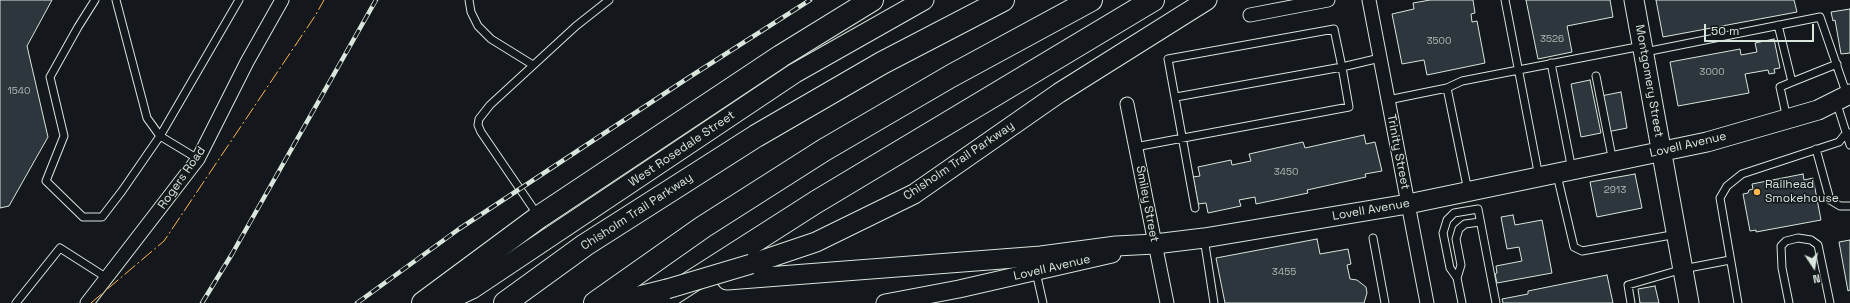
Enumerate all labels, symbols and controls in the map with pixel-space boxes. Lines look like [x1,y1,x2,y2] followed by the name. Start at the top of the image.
[1706,16,1816,42] scale bar
[1632,23,1666,139] street label: Montgomery Street
[1711,23,1739,39] text: 50 m
[1540,33,1564,45] house number: 3526
[1427,35,1451,47] house number: 3500
[1699,66,1725,78] house number: 3000
[8,85,30,97] house number: 1540
[626,108,738,190] street label: West Rosedale Street
[1384,113,1412,191] street label: Trinity Street
[901,119,1017,203] street label: Chisholm Trail Parkway
[1648,129,1728,161] street label: Lovell Avenue
[155,144,209,212] street label: Rogers Road
[1133,164,1161,244] street label: Smiley Street
[1274,166,1298,178] house number: 3450
[578,170,696,254] street label: Chisholm Trail Parkway
[1765,178,1839,206] place label: Railhead Smokehouse
[1604,184,1626,196] house number: 2913
[1752,187,1762,197] marker: Railhead Smokehouse
[1331,196,1411,224] street label: Lovell Avenue
[1794,247,1834,287] north arrow
[1012,252,1092,284] street label: Lovell Avenue
[1272,266,1296,278] house number: 3455
[1811,271,1822,286] text: N

